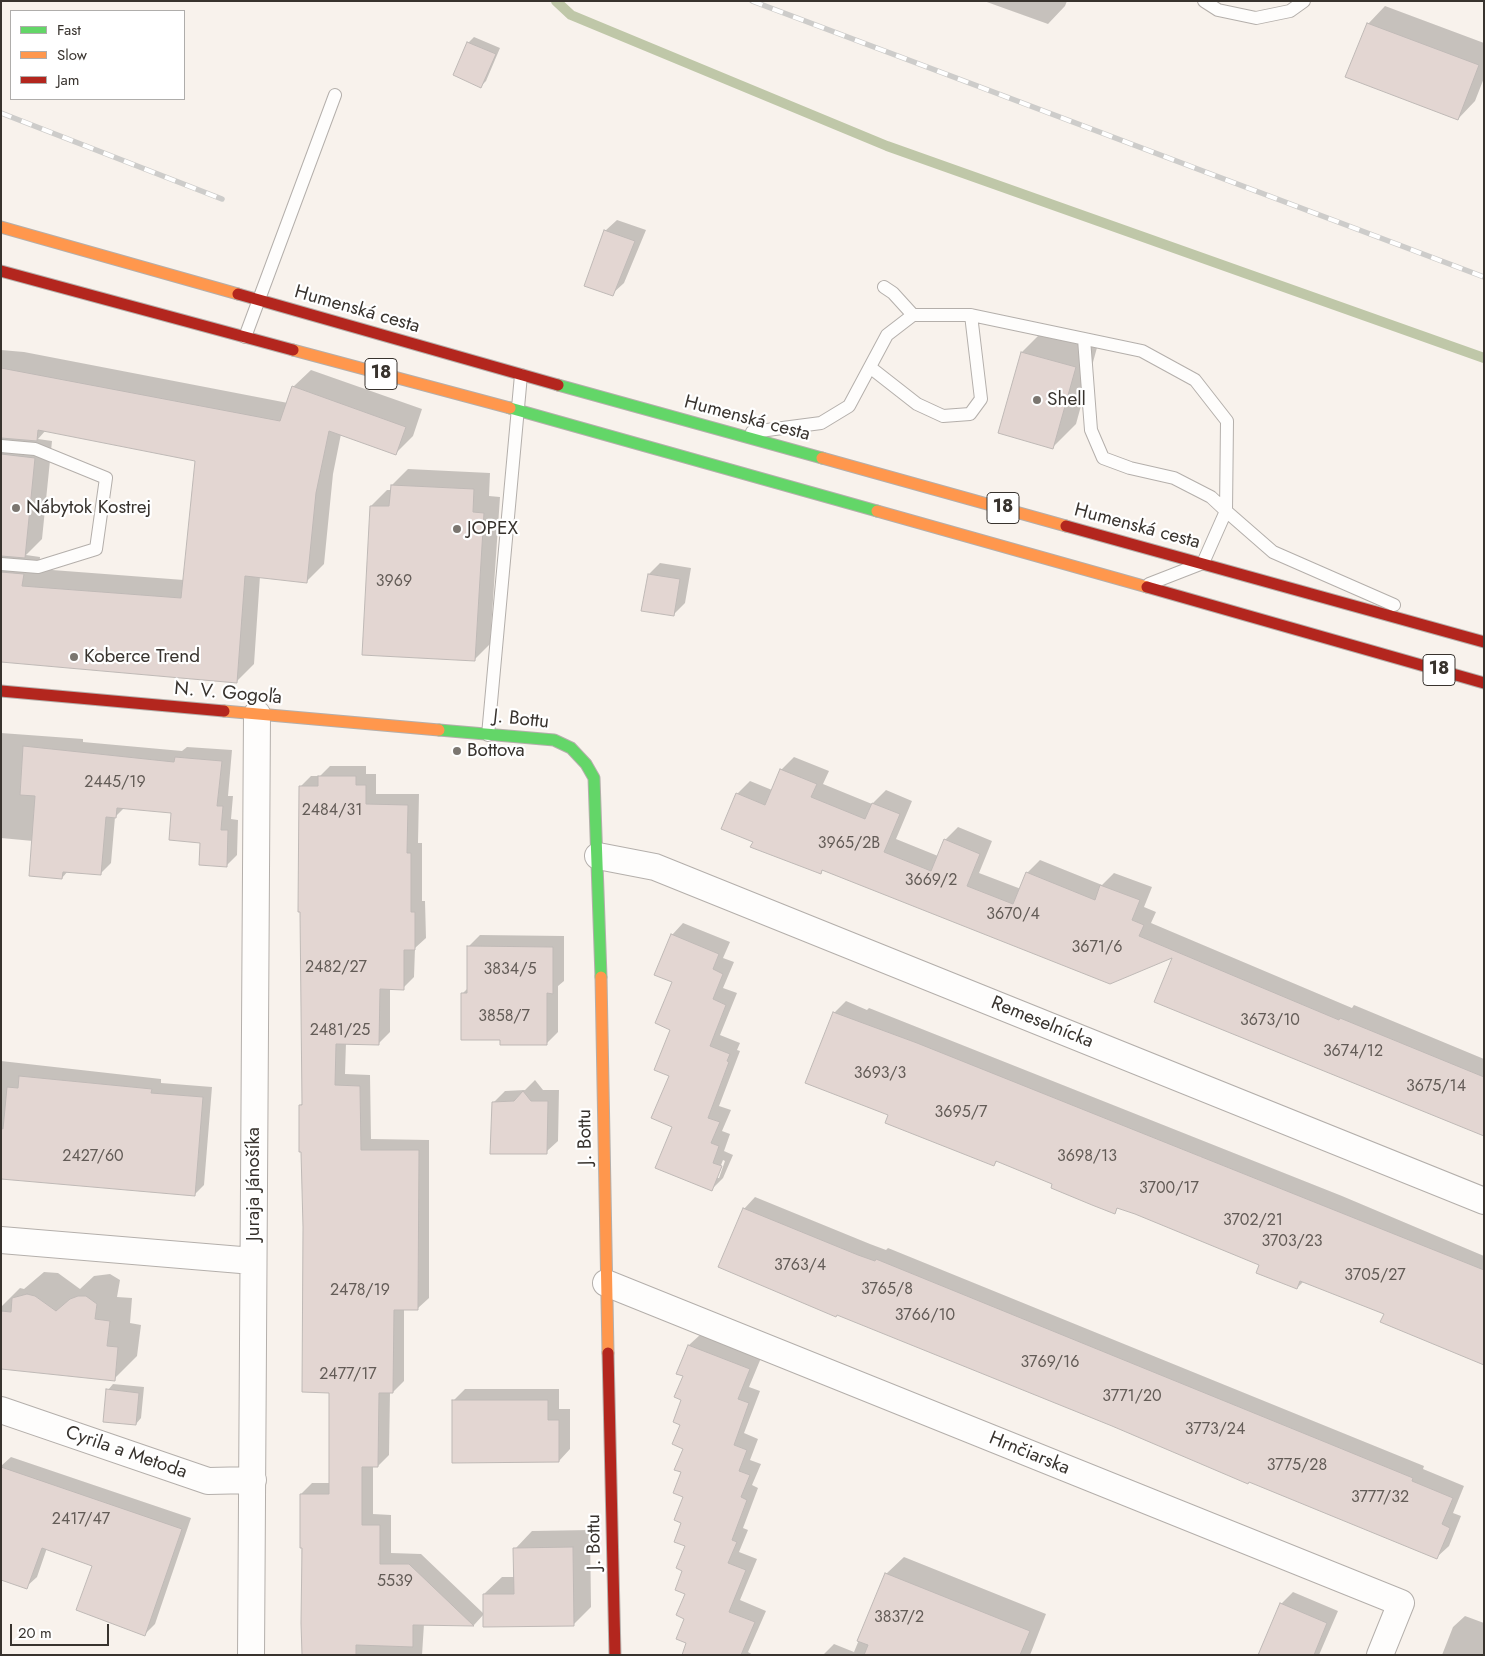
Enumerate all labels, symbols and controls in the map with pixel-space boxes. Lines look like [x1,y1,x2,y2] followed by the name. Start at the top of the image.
[10,10,185,100] legend
[57,19,81,41] text: Fast
[57,44,87,66] text: Slow
[57,69,80,91] text: Jam
[292,281,422,339] street label: Humenská cesta
[365,358,397,389] road number: 18
[1047,389,1086,411] place label: Shell
[682,391,812,447] street label: Humenská cesta
[1031,394,1043,406] marker: Shell
[987,492,1019,524] road number: 18
[26,497,151,519] place label: Nábytok Kostrej
[1072,499,1202,555] street label: Humenská cesta
[10,502,22,514] marker: Nábytok Kostrej
[467,518,518,540] place label: JOPEX
[451,523,463,535] marker: JOPEX
[376,572,412,592] house number: 3969
[84,646,200,668] place label: Koberce Trend
[68,651,80,663] marker: Koberce Trend
[1423,654,1455,686] road number: 18
[173,678,283,710] street label: N. V. Gogoľa
[492,706,550,734] street label: J. Bottu
[467,740,525,762] place label: Bottova
[451,745,463,757] marker: Bottova
[84,773,146,793] house number: 2445/19
[302,801,362,821] house number: 2484/31
[818,834,880,854] house number: 3965/2B
[905,871,957,891] house number: 3669/2
[986,905,1040,925] house number: 3670/4
[1071,938,1123,958] house number: 3671/6
[305,958,367,978] house number: 2482/27
[484,960,536,980] house number: 3834/5
[988,992,1096,1054] street label: Remeselnícka
[478,1007,530,1027] house number: 3858/7
[1240,1011,1300,1031] house number: 3673/10
[310,1021,370,1041] house number: 2481/25
[1323,1042,1383,1062] house number: 3674/12
[854,1064,906,1084] house number: 3693/3
[1406,1077,1466,1097] house number: 3675/14
[935,1103,987,1123] house number: 3695/7
[574,1109,598,1165] street label: J. Bottu
[243,1127,265,1241] street label: Juraja Jánošíka
[62,1147,124,1167] house number: 2427/60
[1057,1147,1117,1167] house number: 3698/13
[1139,1179,1199,1199] house number: 3700/17
[1223,1211,1283,1231] house number: 3702/21
[1261,1232,1323,1252] house number: 3703/23
[774,1256,826,1276] house number: 3763/4
[1344,1266,1406,1286] house number: 3705/27
[861,1280,913,1300] house number: 3765/8
[330,1281,390,1301] house number: 2478/19
[895,1306,955,1326] house number: 3766/10
[1021,1353,1079,1373] house number: 3769/16
[319,1365,377,1385] house number: 2477/17
[1102,1387,1162,1407] house number: 3771/20
[1185,1420,1245,1440] house number: 3773/24
[62,1422,190,1484] street label: Cyrila a Metoda
[985,1428,1073,1480] street label: Hrnčiarska
[1267,1456,1327,1476] house number: 3775/28
[1351,1488,1409,1508] house number: 3777/32
[52,1510,110,1530] house number: 2417/47
[583,1514,607,1570] street label: J. Bottu
[377,1572,413,1592] house number: 5539
[874,1608,924,1628] house number: 3837/2
[12,1614,111,1646] scale bar
[18,1622,52,1644] text: 20 m

